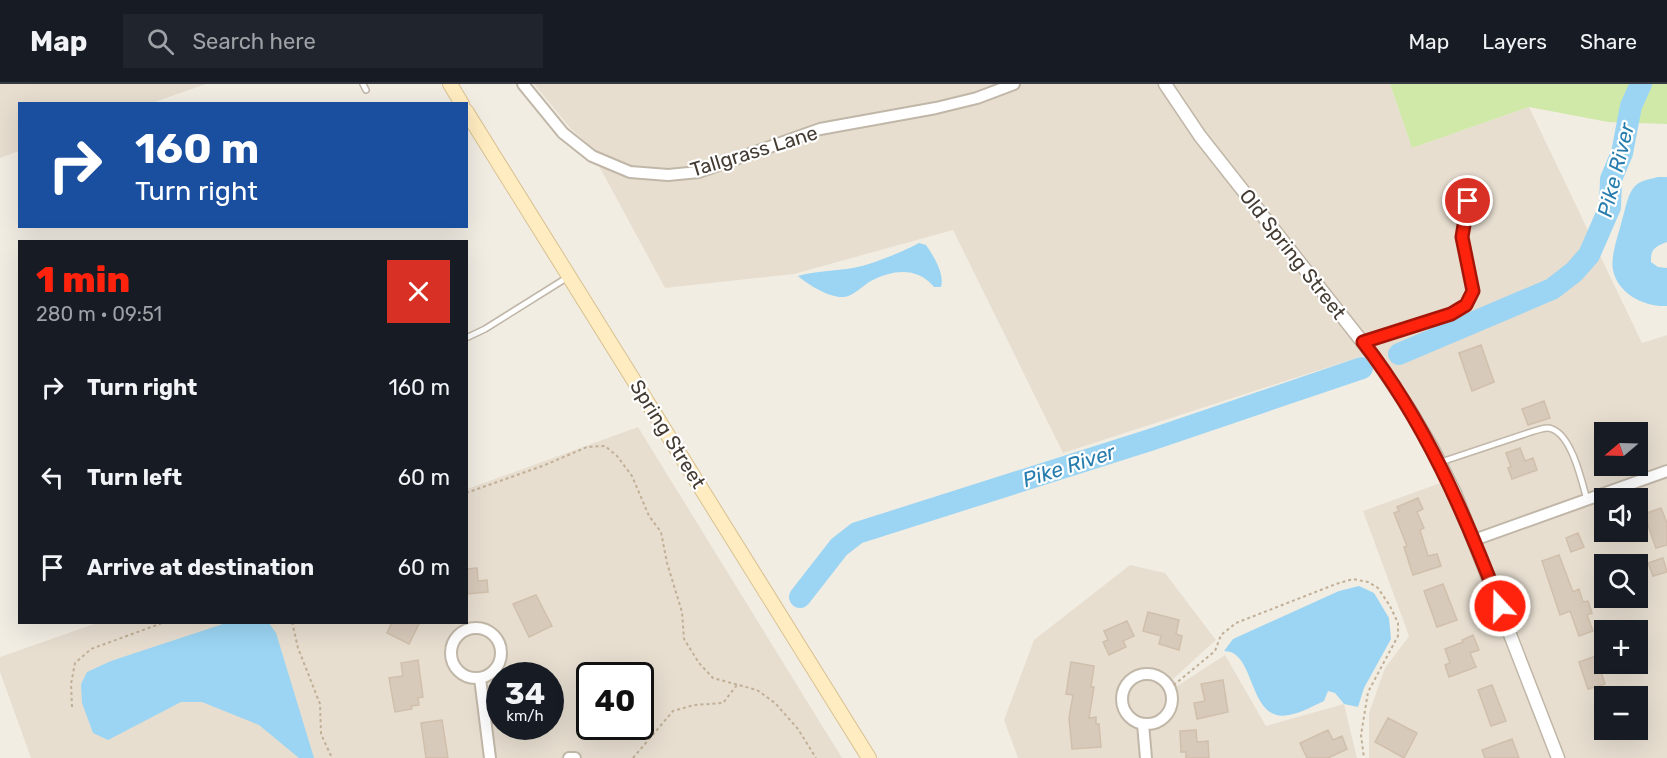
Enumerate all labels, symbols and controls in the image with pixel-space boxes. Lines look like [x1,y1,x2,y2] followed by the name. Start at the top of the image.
[123,14,543,68] search box
[30,25,87,58] text: Map
[144,25,177,58] icon: search
[192,28,316,55] text: Search here
[1408,29,1449,54] text: Map
[1482,29,1547,54] text: Layers
[1580,29,1637,54] text: Share
[1592,119,1639,219] water label: Pike River
[687,120,821,182] street label: Tallgrass Lane
[135,124,259,174] text: 160 m
[36,126,114,204] icon: right
[135,175,258,207] text: Turn right
[1442,175,1493,226] pin
[1235,184,1351,324] street label: Old Spring Street
[1451,184,1484,217] icon: arrive
[36,258,130,301] text: 1 min
[387,260,450,323] button: close
[36,302,162,326] text: 280 m · 09:51
[36,371,69,404] icon: right
[87,374,197,401] text: Turn right
[388,374,450,401] text: 160 m
[625,375,711,493] street label: Spring Street
[1594,422,1648,476] north arrow
[1594,422,1648,740] map controls
[1019,439,1119,492] water label: Pike River
[36,461,69,494] icon: left
[87,464,182,491] text: Turn left
[398,464,450,491] text: 60 m
[1594,488,1648,542] button: sound
[36,551,69,584] icon: arrive
[87,554,314,581] text: Arrive at destination
[398,554,450,581] text: 60 m
[1594,554,1648,608] button: search
[1468,574,1532,638] position arrow
[1594,620,1648,674] button: +
[576,662,654,740] speed limit sign: 40
[505,676,545,712] text: 34
[1594,686,1648,740] button: −
[506,707,544,725] text: km/h

